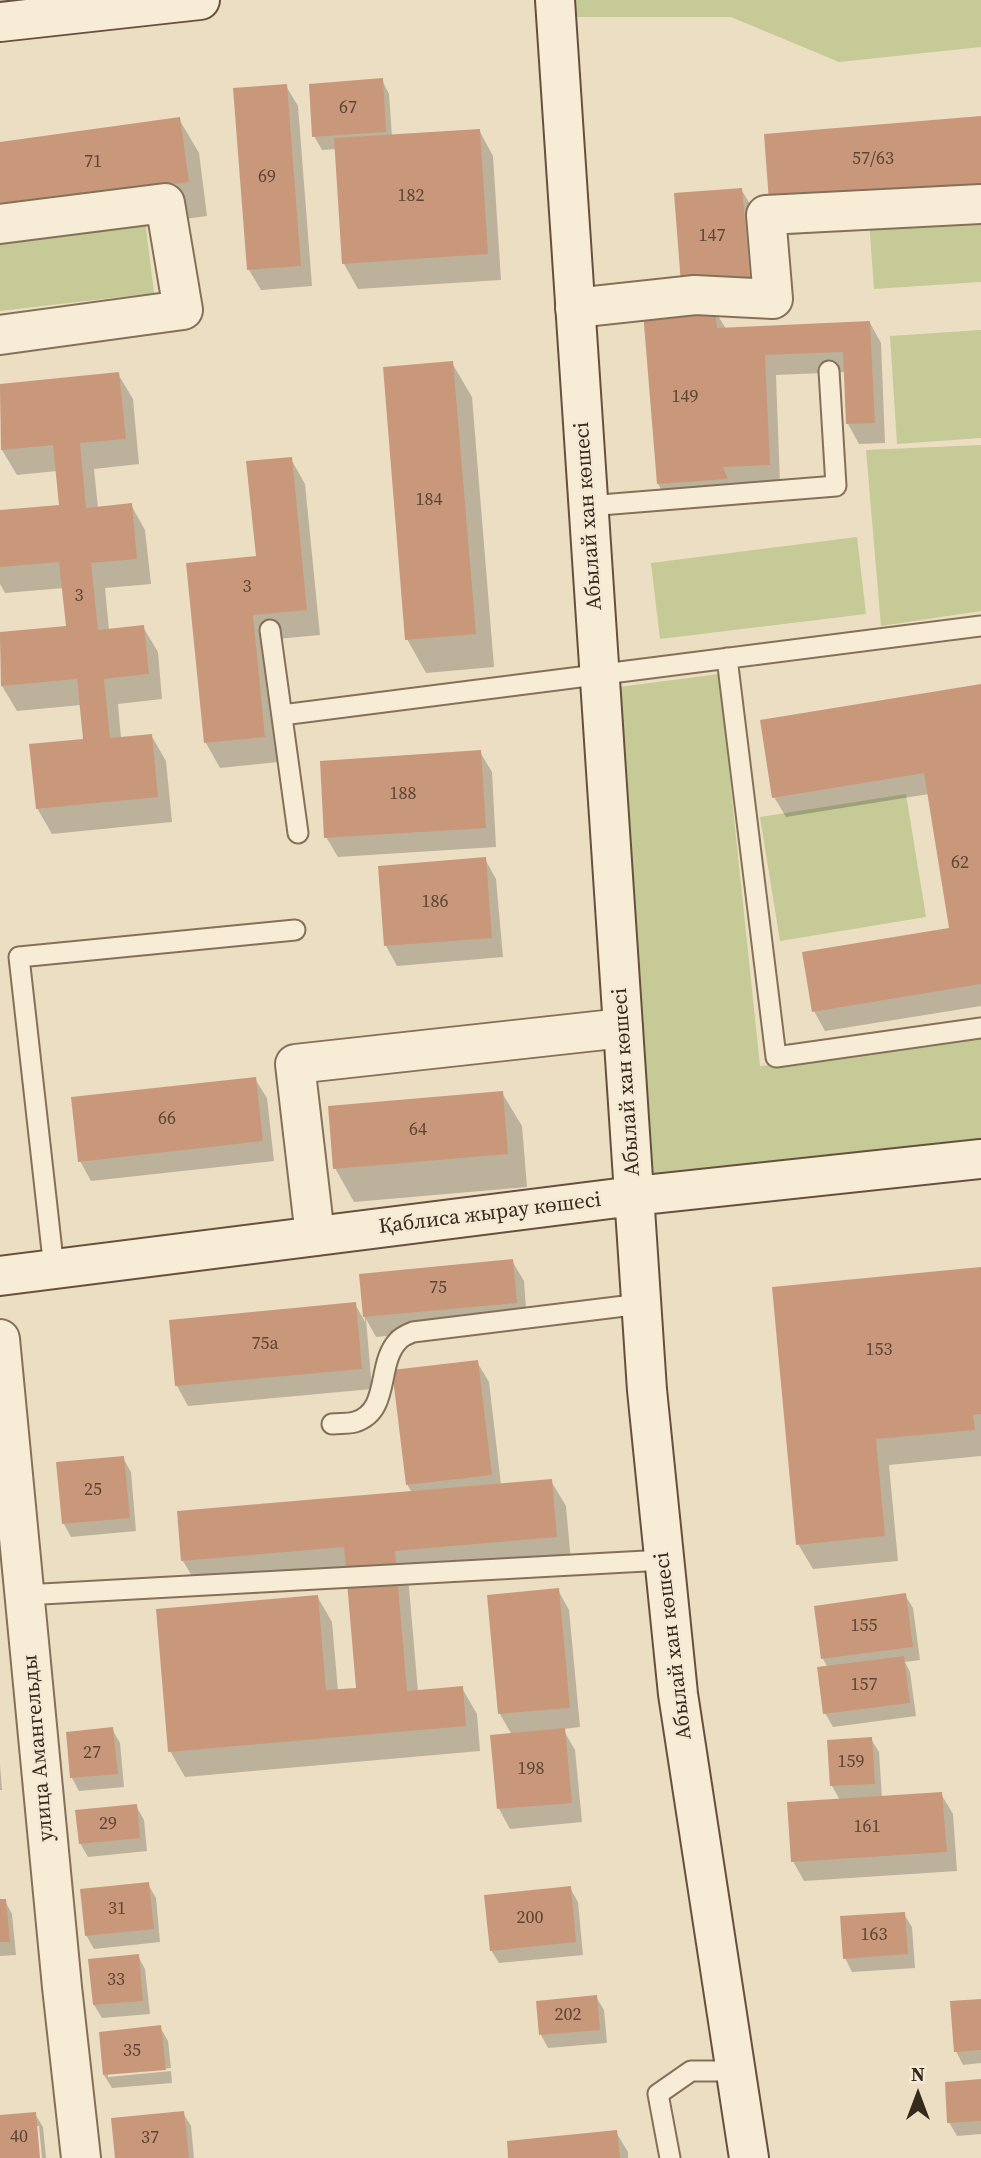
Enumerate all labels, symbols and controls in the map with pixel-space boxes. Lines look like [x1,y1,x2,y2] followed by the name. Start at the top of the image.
[339,97,357,119] house number: 67
[852,148,894,170] house number: 57/63
[84,151,102,173] house number: 71
[258,166,276,188] house number: 69
[398,185,424,207] house number: 182
[699,225,725,247] house number: 147
[672,386,698,408] house number: 149
[570,421,608,611] street label: Абылай хан көшесі
[416,489,442,511] house number: 184
[243,576,251,598] house number: 3
[75,585,83,607] house number: 3
[390,783,416,805] house number: 188
[951,852,969,874] house number: 62
[422,891,448,913] house number: 186
[608,987,646,1177] street label: Абылай хан көшесі
[158,1108,176,1130] house number: 66
[409,1119,427,1141] house number: 64
[377,1188,603,1240] street label: Қаблиса жырау көшесі
[429,1277,447,1299] house number: 75
[251,1333,279,1355] house number: 75а
[866,1339,892,1361] house number: 153
[84,1479,102,1501] house number: 25
[650,1551,698,1741] street label: Абылай хан көшесі
[851,1615,877,1637] house number: 155
[18,1654,60,1842] street label: улица Амангельды
[851,1674,877,1696] house number: 157
[83,1742,101,1764] house number: 27
[838,1751,864,1773] house number: 159
[518,1758,544,1780] house number: 198
[99,1813,117,1835] house number: 29
[854,1816,880,1838] house number: 161
[108,1898,126,1920] house number: 31
[517,1907,543,1929] house number: 200
[861,1924,887,1946] house number: 163
[107,1969,125,1991] house number: 33
[555,2004,581,2026] house number: 202
[123,2040,141,2062] house number: 35
[883,2060,953,2130] north arrow
[911,2061,925,2087] text: N
[10,2126,28,2148] house number: 40
[141,2127,159,2149] house number: 37

